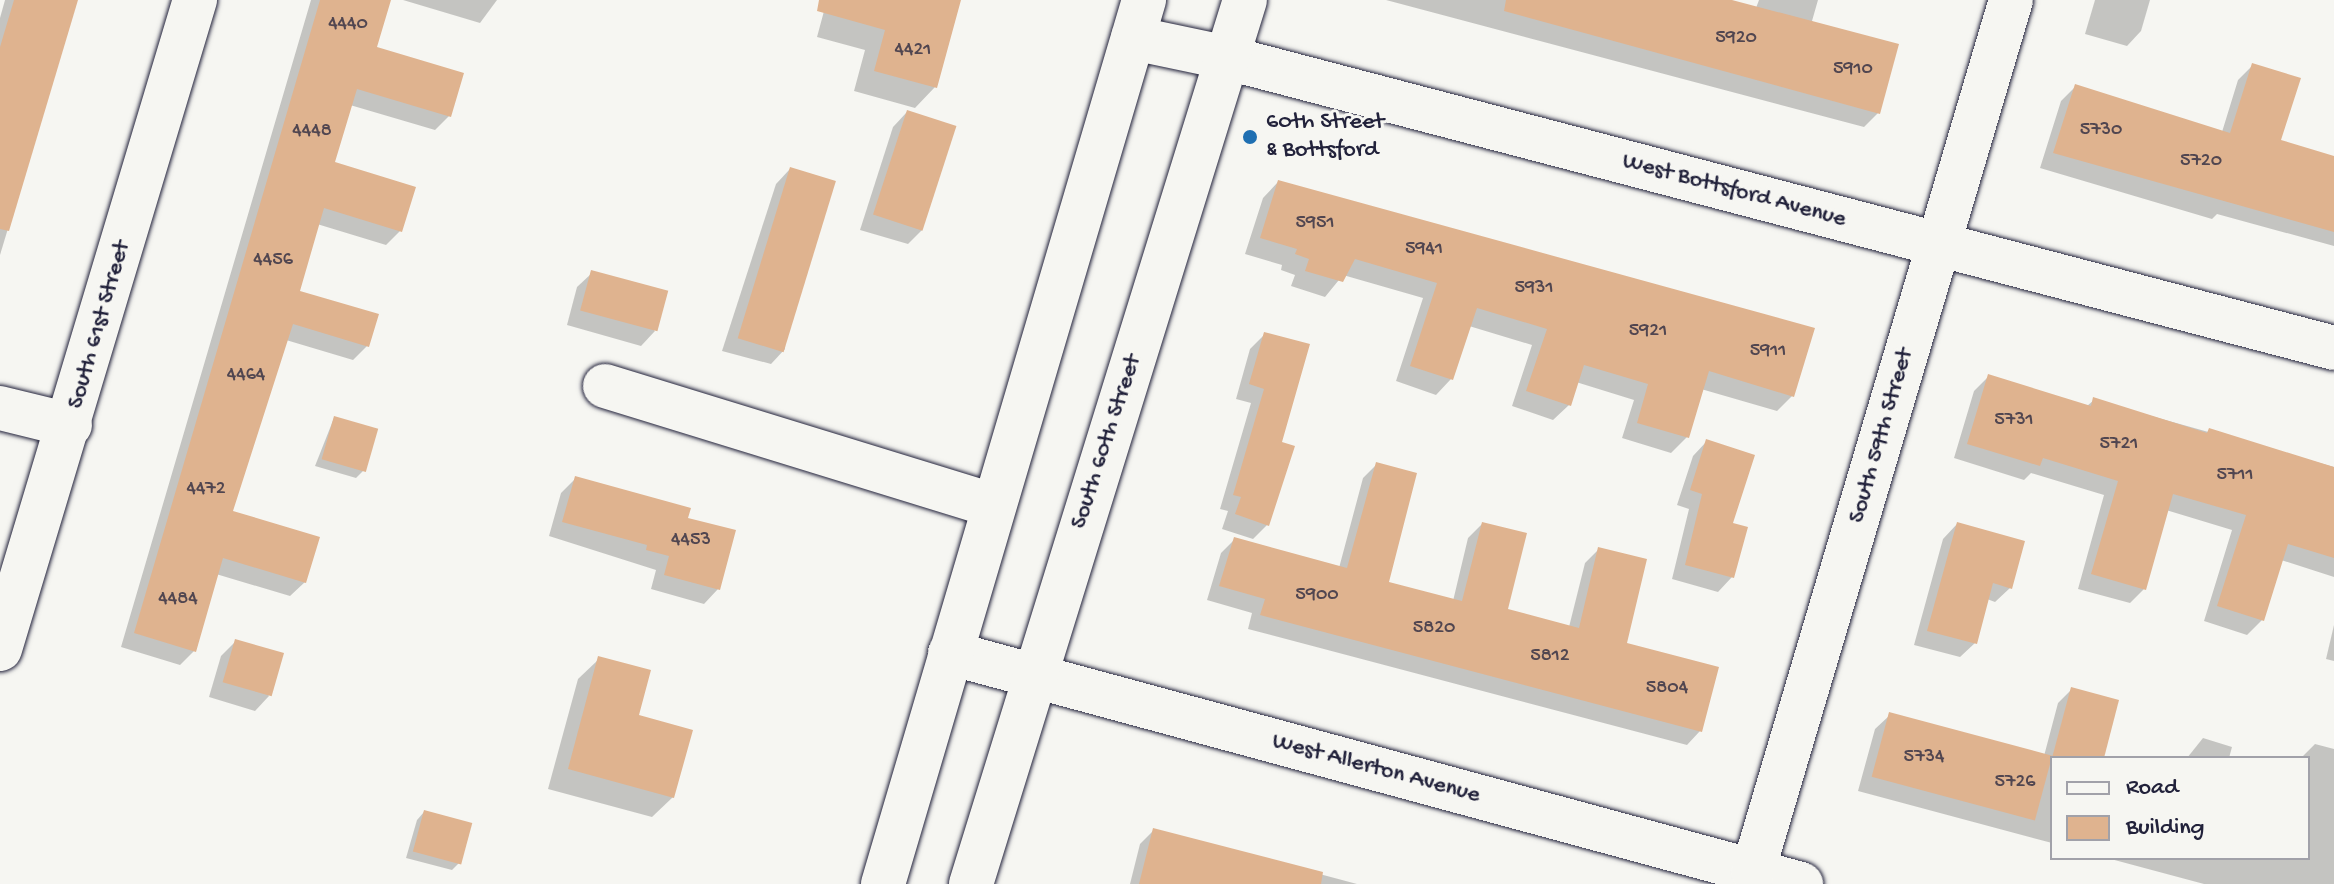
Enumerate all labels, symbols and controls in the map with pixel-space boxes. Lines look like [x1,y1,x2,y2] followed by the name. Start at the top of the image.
[328,12,368,36] house number: 4440
[1715,26,1757,50] house number: 5920
[895,38,931,62] house number: 4421
[1833,57,1873,81] house number: 5910
[1266,109,1384,165] place label: 60th Street & Bottsford
[2080,118,2122,142] house number: 5730
[292,119,332,143] house number: 4448
[1241,128,1259,146] marker: 60th Street & Bottsford
[1619,147,1849,235] street label: West Bottsford Avenue
[2180,149,2222,173] house number: 5720
[1295,211,1335,235] house number: 5951
[1405,237,1443,261] house number: 5941
[62,238,138,412] street label: South 61st Street
[253,248,293,272] house number: 4456
[1515,276,1553,300] house number: 5931
[1629,319,1667,343] house number: 5921
[1750,339,1786,363] house number: 5911
[1843,345,1921,527] street label: South 59th Street
[1065,351,1149,533] street label: South 60th Street
[227,363,265,387] house number: 4464
[1994,408,2034,432] house number: 5731
[2100,432,2138,456] house number: 5721
[2216,463,2254,487] house number: 5711
[186,477,226,501] house number: 4472
[671,528,711,552] house number: 4453
[1295,583,1339,607] house number: 5900
[158,587,198,611] house number: 4484
[1413,616,1455,640] house number: 5820
[1530,644,1570,668] house number: 5812
[1646,676,1688,700] house number: 5804
[1269,727,1483,811] street label: West Allerton Avenue
[1904,745,1944,769] house number: 5734
[2050,756,2310,860] legend
[1995,770,2035,794] house number: 5726
[2126,774,2178,803] text: Road
[2126,814,2204,843] text: Building

